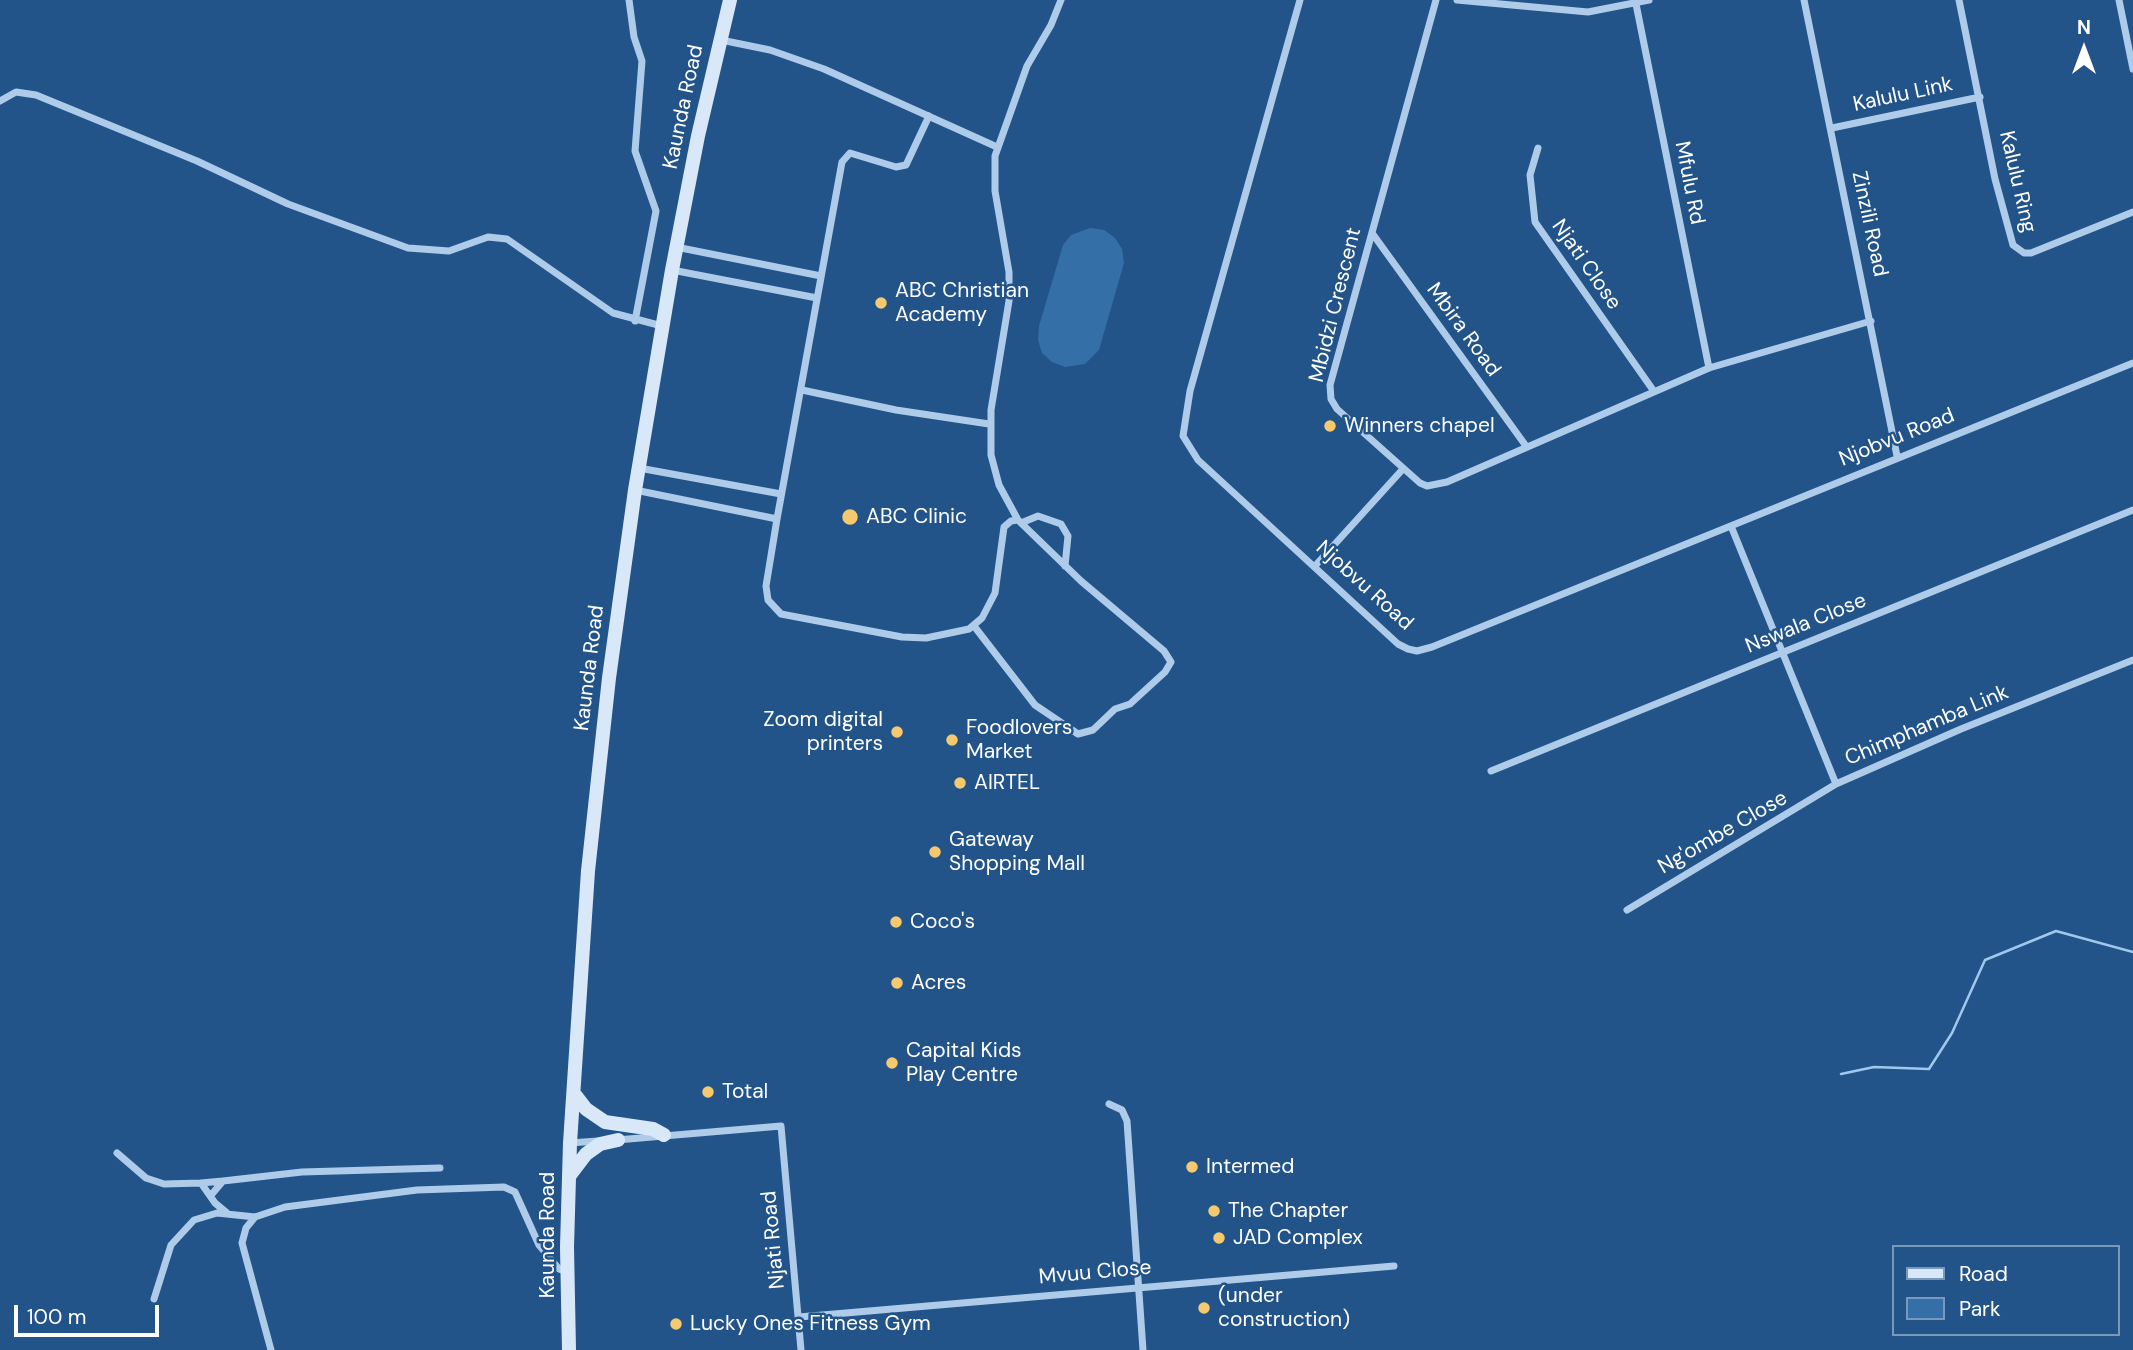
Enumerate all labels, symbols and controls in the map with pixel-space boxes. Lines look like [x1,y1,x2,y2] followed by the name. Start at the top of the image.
[2049,14,2119,84] north arrow
[2077,15,2091,40] text: N
[659,43,709,171] street label: Kaunda Road
[1851,72,1955,118] street label: Kalulu Link
[1993,129,2041,235] street label: Kalulu Ring
[1669,139,1709,227] street label: Mfulu Rd
[1846,169,1892,279] street label: Zinzili Road
[1546,215,1626,315] street label: Njati Close
[1305,225,1367,385] street label: Mbidzi Crescent
[895,278,1029,328] place label: ABC Christian Academy
[1421,278,1505,382] street label: Mbira Road
[873,295,889,311] marker: ABC Christian Academy
[1836,403,1958,473] street label: Njobvu Road
[1344,413,1495,439] place label: Winners chapel
[1322,418,1338,434] marker: Winners chapel
[866,504,967,530] place label: ABC Clinic
[840,507,860,527] marker: ABC Clinic
[1310,536,1418,636] street label: Njobvu Road
[1742,588,1870,660] street label: Nswala Close
[570,604,610,732] street label: Kaunda Road
[1841,680,2013,772] street label: Chimphamba Link
[763,707,883,757] place label: Zoom digital printers
[966,715,1072,765] place label: Foodlovers Market
[889,724,905,740] marker: Zoom digital printers
[944,732,960,748] marker: Foodlovers Market
[974,770,1040,796] place label: AIRTEL
[952,775,968,791] marker: AIRTEL
[1654,786,1792,880] street label: Ng'ombe Close
[949,827,1085,877] place label: Gateway Shopping Mall
[927,844,943,860] marker: Gateway Shopping Mall
[910,909,975,935] place label: Coco's
[888,914,904,930] marker: Coco's
[911,970,966,996] place label: Acres
[889,975,905,991] marker: Acres
[906,1038,1022,1088] place label: Capital Kids Play Centre
[884,1055,900,1071] marker: Capital Kids Play Centre
[722,1079,768,1105] place label: Total
[700,1084,716,1100] marker: Total
[1206,1154,1294,1180] place label: Intermed
[1184,1159,1200,1175] marker: Intermed
[535,1172,561,1298] street label: Kaunda Road
[757,1190,791,1290] street label: Njati Road
[1228,1198,1348,1224] place label: The Chapter
[1206,1203,1222,1219] marker: The Chapter
[1233,1225,1363,1251] place label: JAD Complex
[1211,1230,1227,1246] marker: JAD Complex
[1892,1245,2119,1336] legend
[1038,1256,1152,1290] street label: Mvuu Close
[1959,1260,2008,1288] text: Road
[1218,1283,1350,1333] place label: (under construction)
[18,1290,163,1334] scale bar
[1959,1295,2000,1323] text: Park
[1196,1300,1212,1316] marker: (under construction)
[27,1303,87,1331] text: 100 m
[690,1311,931,1337] place label: Lucky Ones Fitness Gym
[668,1316,684,1332] marker: Lucky Ones Fitness Gym

